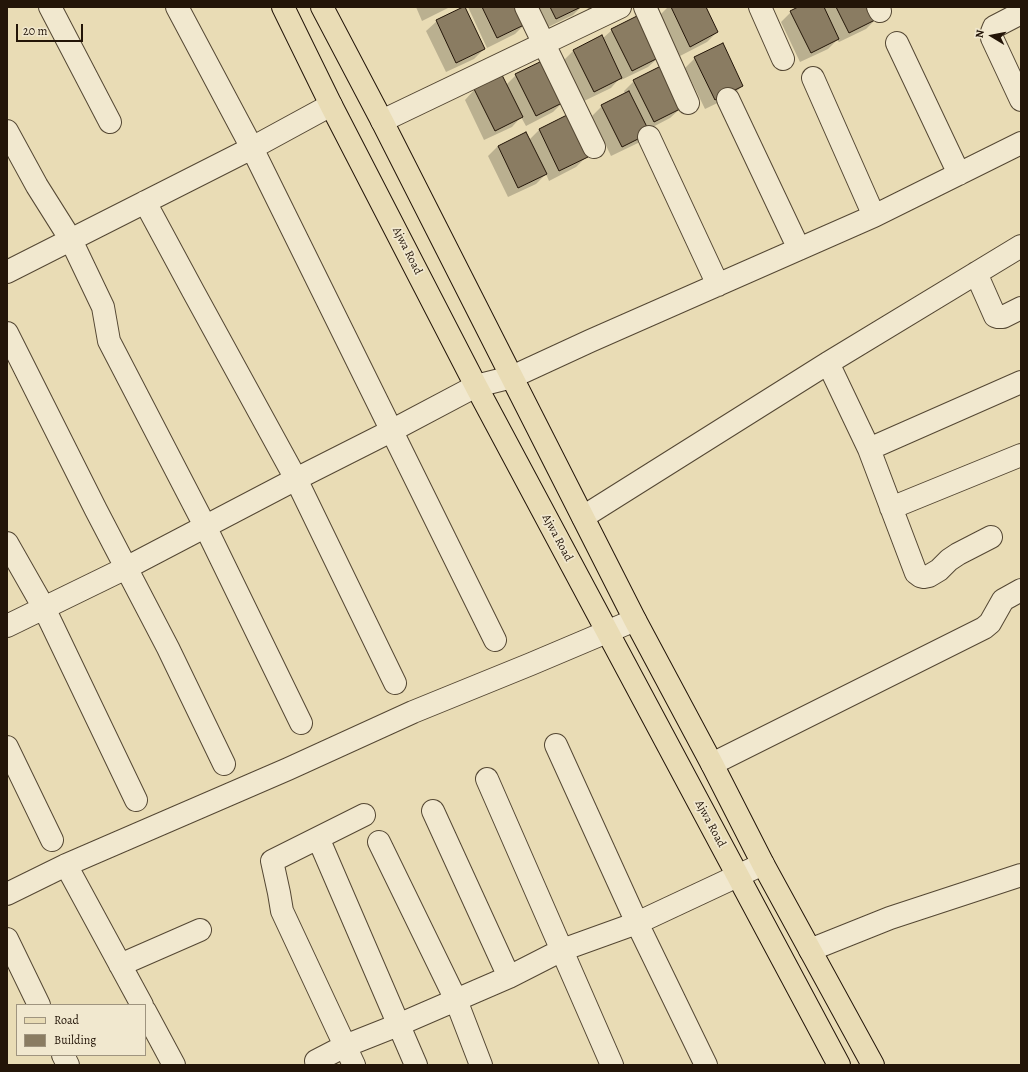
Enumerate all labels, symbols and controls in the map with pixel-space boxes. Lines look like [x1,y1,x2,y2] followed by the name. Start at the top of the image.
[18,16,85,42] scale bar
[972,16,1012,56] north arrow
[23,23,47,39] text: 20 m
[972,29,988,39] text: N
[389,225,425,277] street label: Ajwa Road
[539,512,575,564] street label: Ajwa Road
[692,798,728,850] street label: Ajwa Road
[16,1004,146,1056] legend
[54,1012,79,1028] text: Road
[54,1032,96,1048] text: Building

